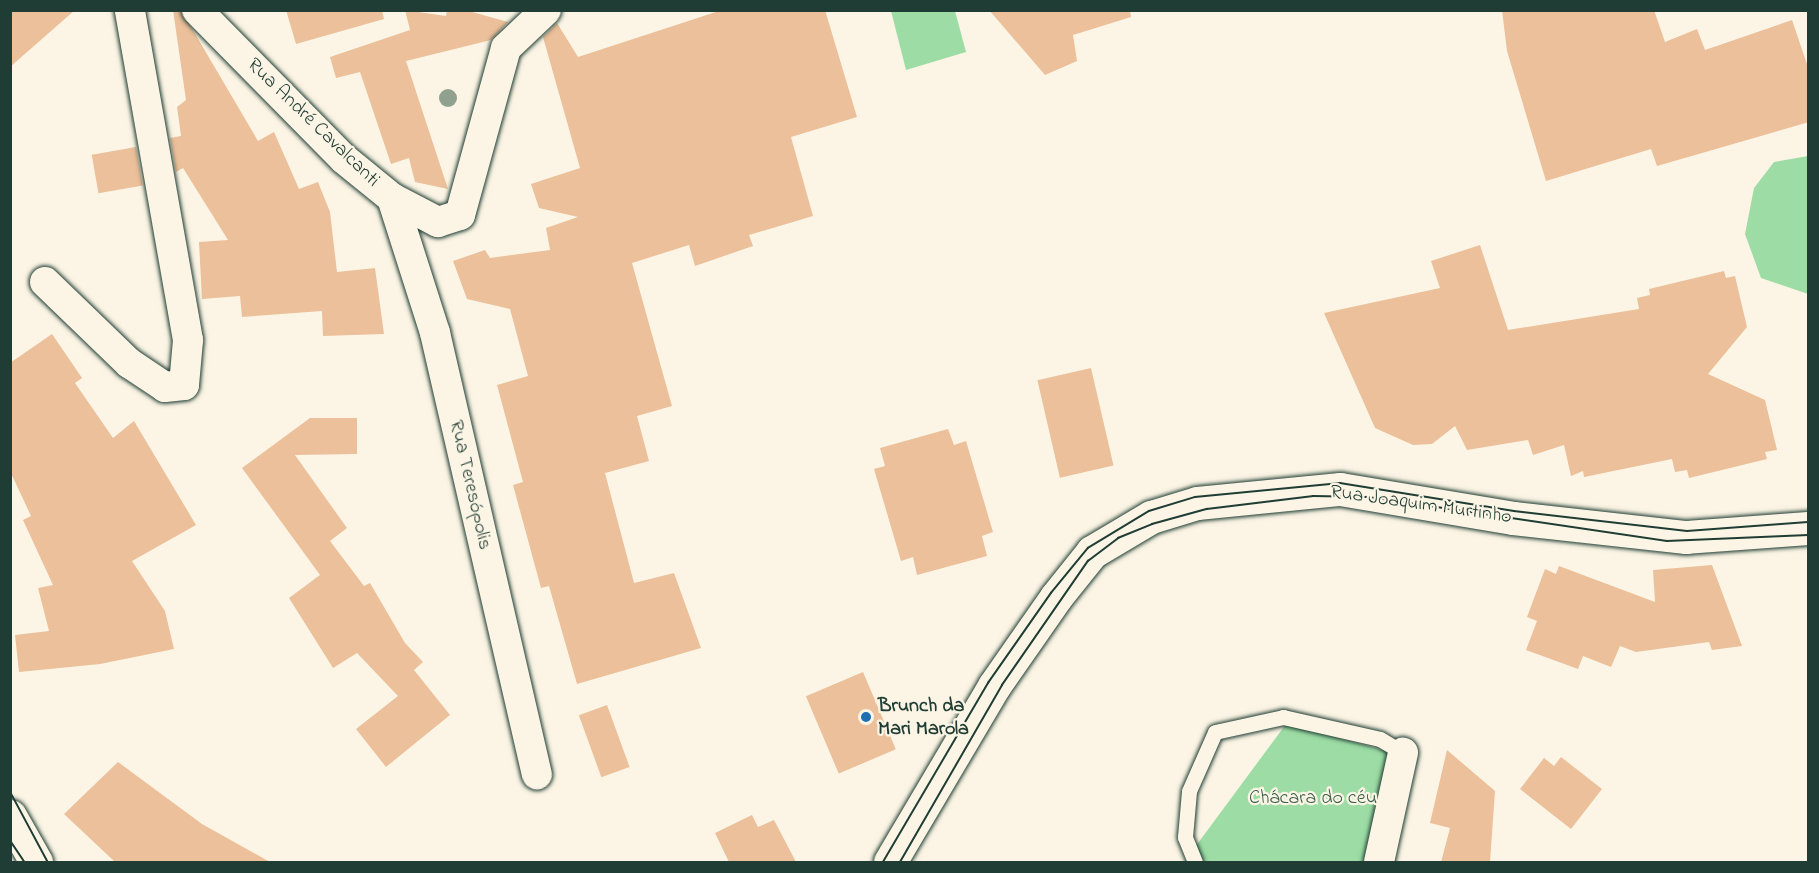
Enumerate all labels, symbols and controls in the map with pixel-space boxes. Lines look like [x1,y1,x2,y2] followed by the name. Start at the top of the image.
[242,53,384,193] street label: Rua André Cavalcanti
[443,418,497,552] street label: Rua Teresópolis
[1329,480,1513,530] street label: Rua Joaquim Murtinho
[878,694,969,741] place label: Brunch da Mari Marola
[859,710,873,724] marker: Brunch da Mari Marola
[1249,786,1377,810] park label: Chácara do céu

